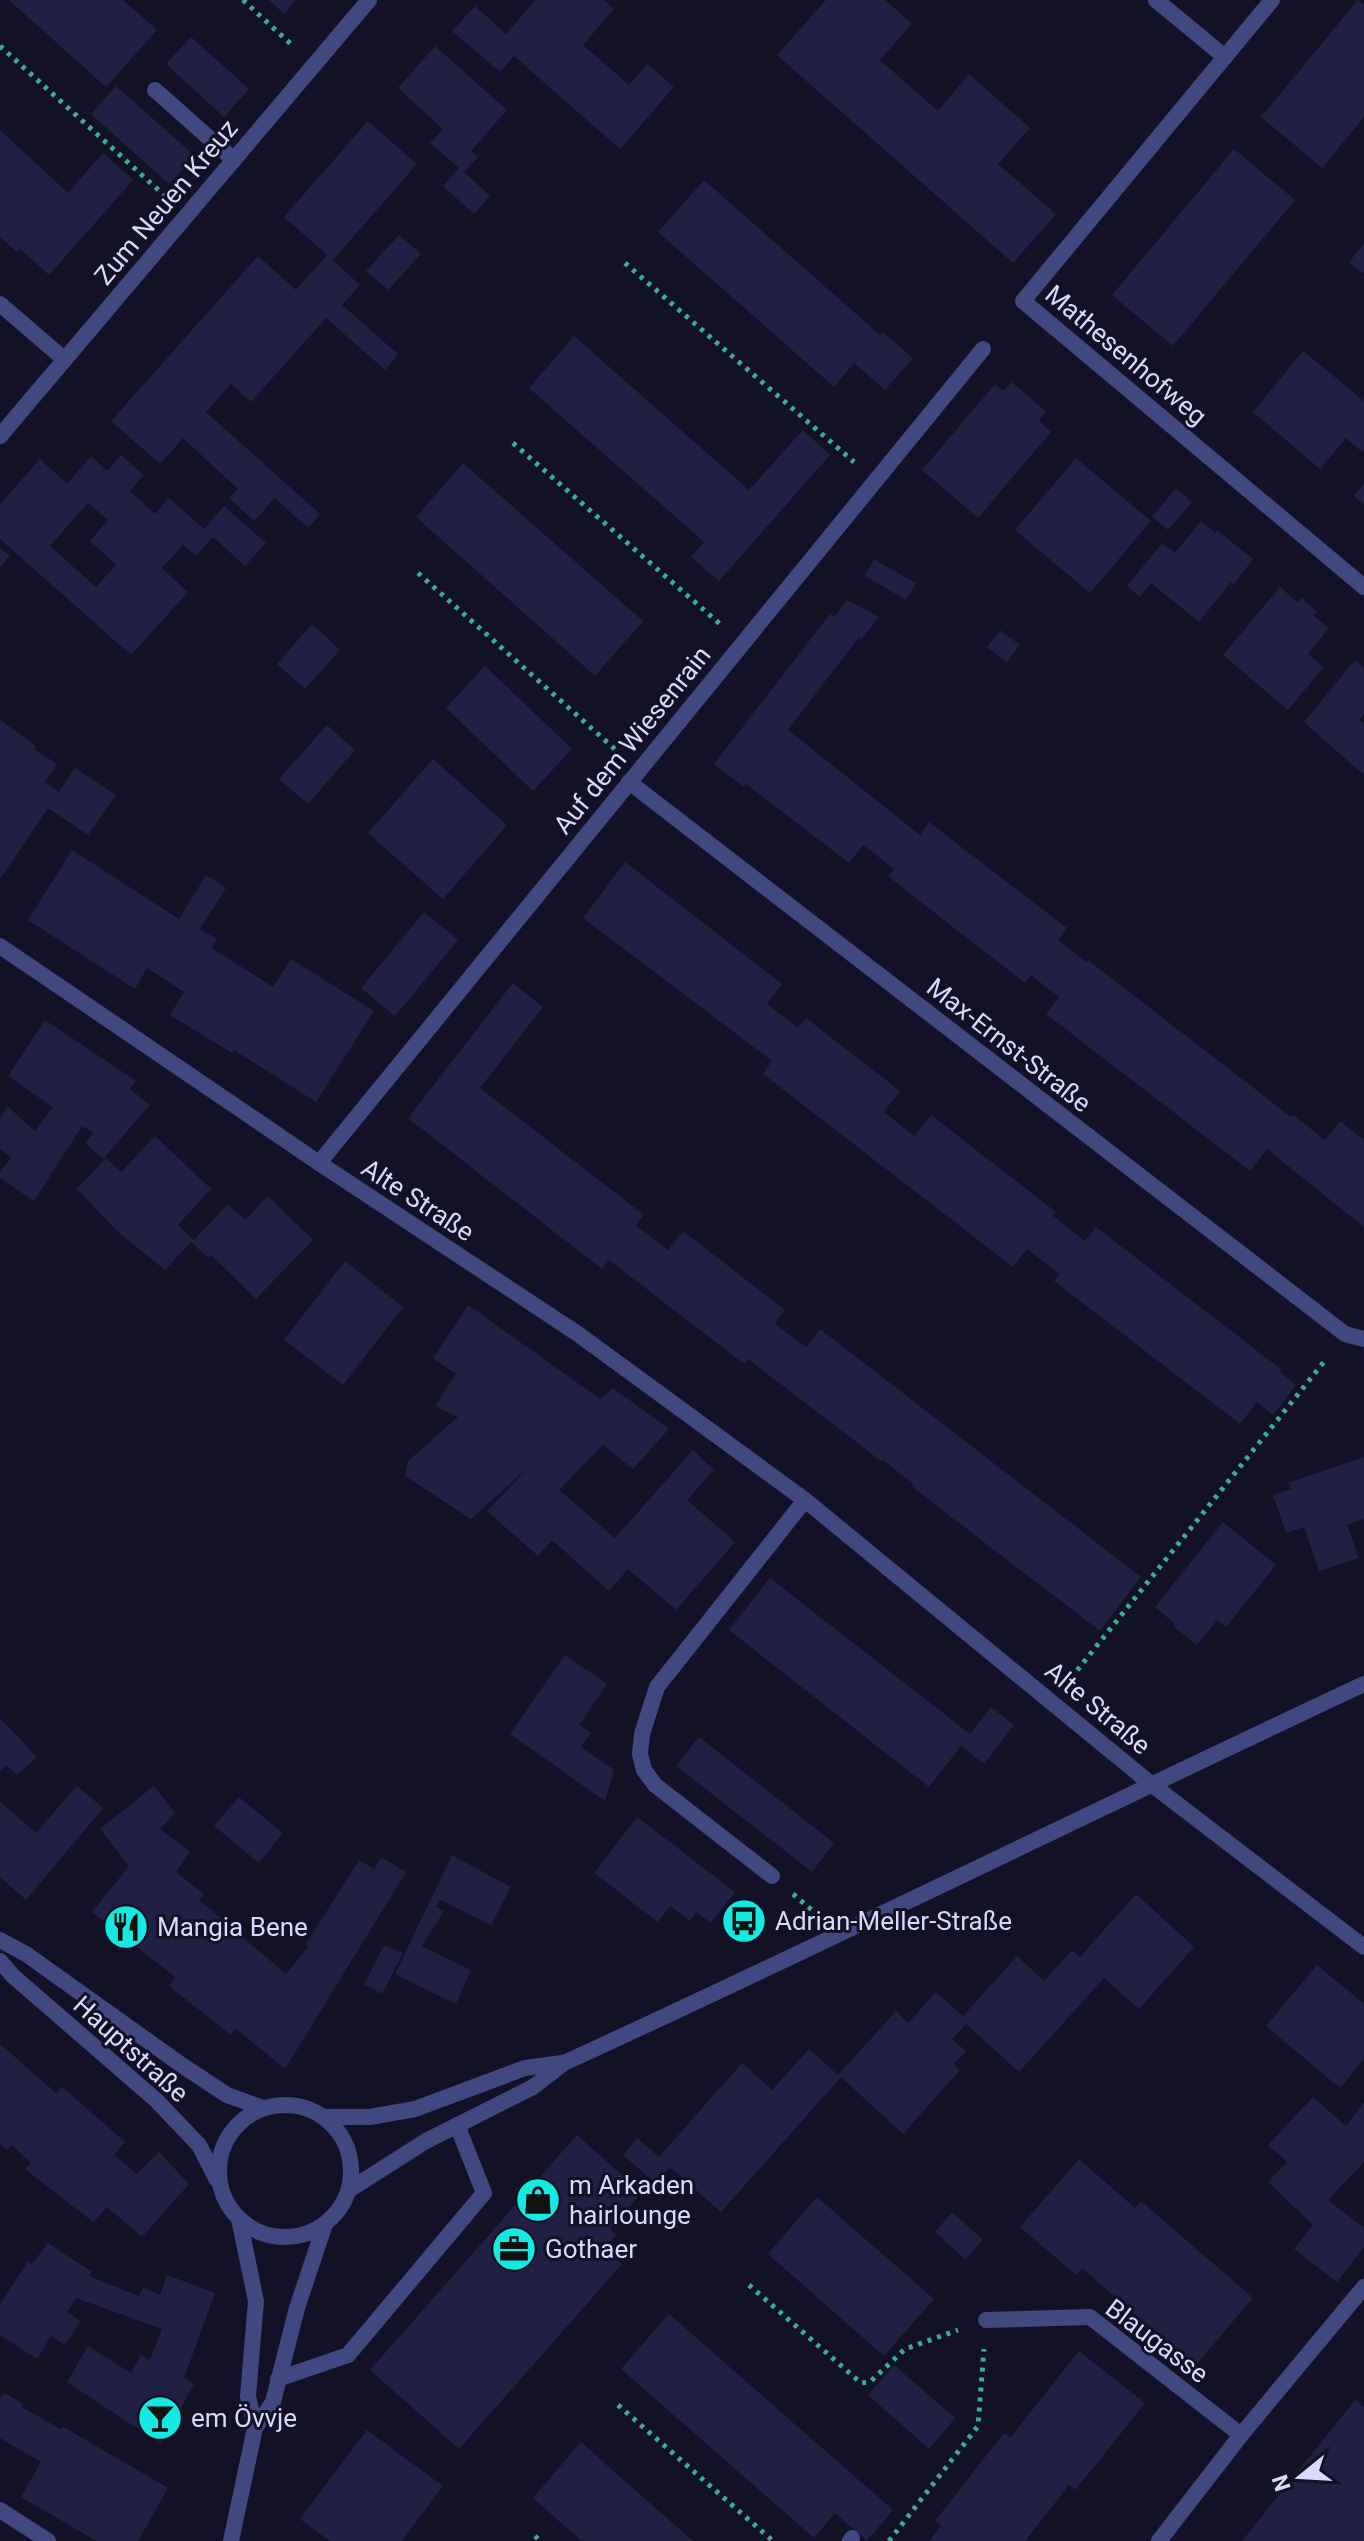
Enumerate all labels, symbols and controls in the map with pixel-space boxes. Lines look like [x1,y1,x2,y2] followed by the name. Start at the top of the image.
[88,113,244,291] street label: Zum Neuen Kreuz
[1039,279,1213,431] street label: Mathesenhofweg
[547,640,717,840] street label: Auf dem Wiesenrain
[921,972,1097,1118] street label: Max-Ernst-Straße
[356,1153,480,1247] street label: Alte Straße
[1039,1655,1157,1761] street label: Alte Straße
[720,1897,768,1945] bus stop icon: Adrian-Meller-Straße
[102,1903,150,1951] restaurant icon: Mangia Bene
[775,1906,1012,1936] place label: Adrian-Meller-Straße
[157,1912,308,1942] place label: Mangia Bene
[68,1990,194,2108] street label: Hauptstraße
[569,2170,694,2230] place label: m Arkaden hairlounge
[514,2176,562,2224] shop icon: m Arkaden hairlounge
[490,2225,538,2273] office icon: Gothaer
[545,2234,637,2264] place label: Gothaer
[1100,2293,1214,2389] street label: Blaugasse
[136,2394,184,2442] bar icon: em Övvje
[191,2403,297,2433] place label: em Övvje
[1260,2437,1340,2517] north arrow
[1267,2472,1296,2494] text: N

